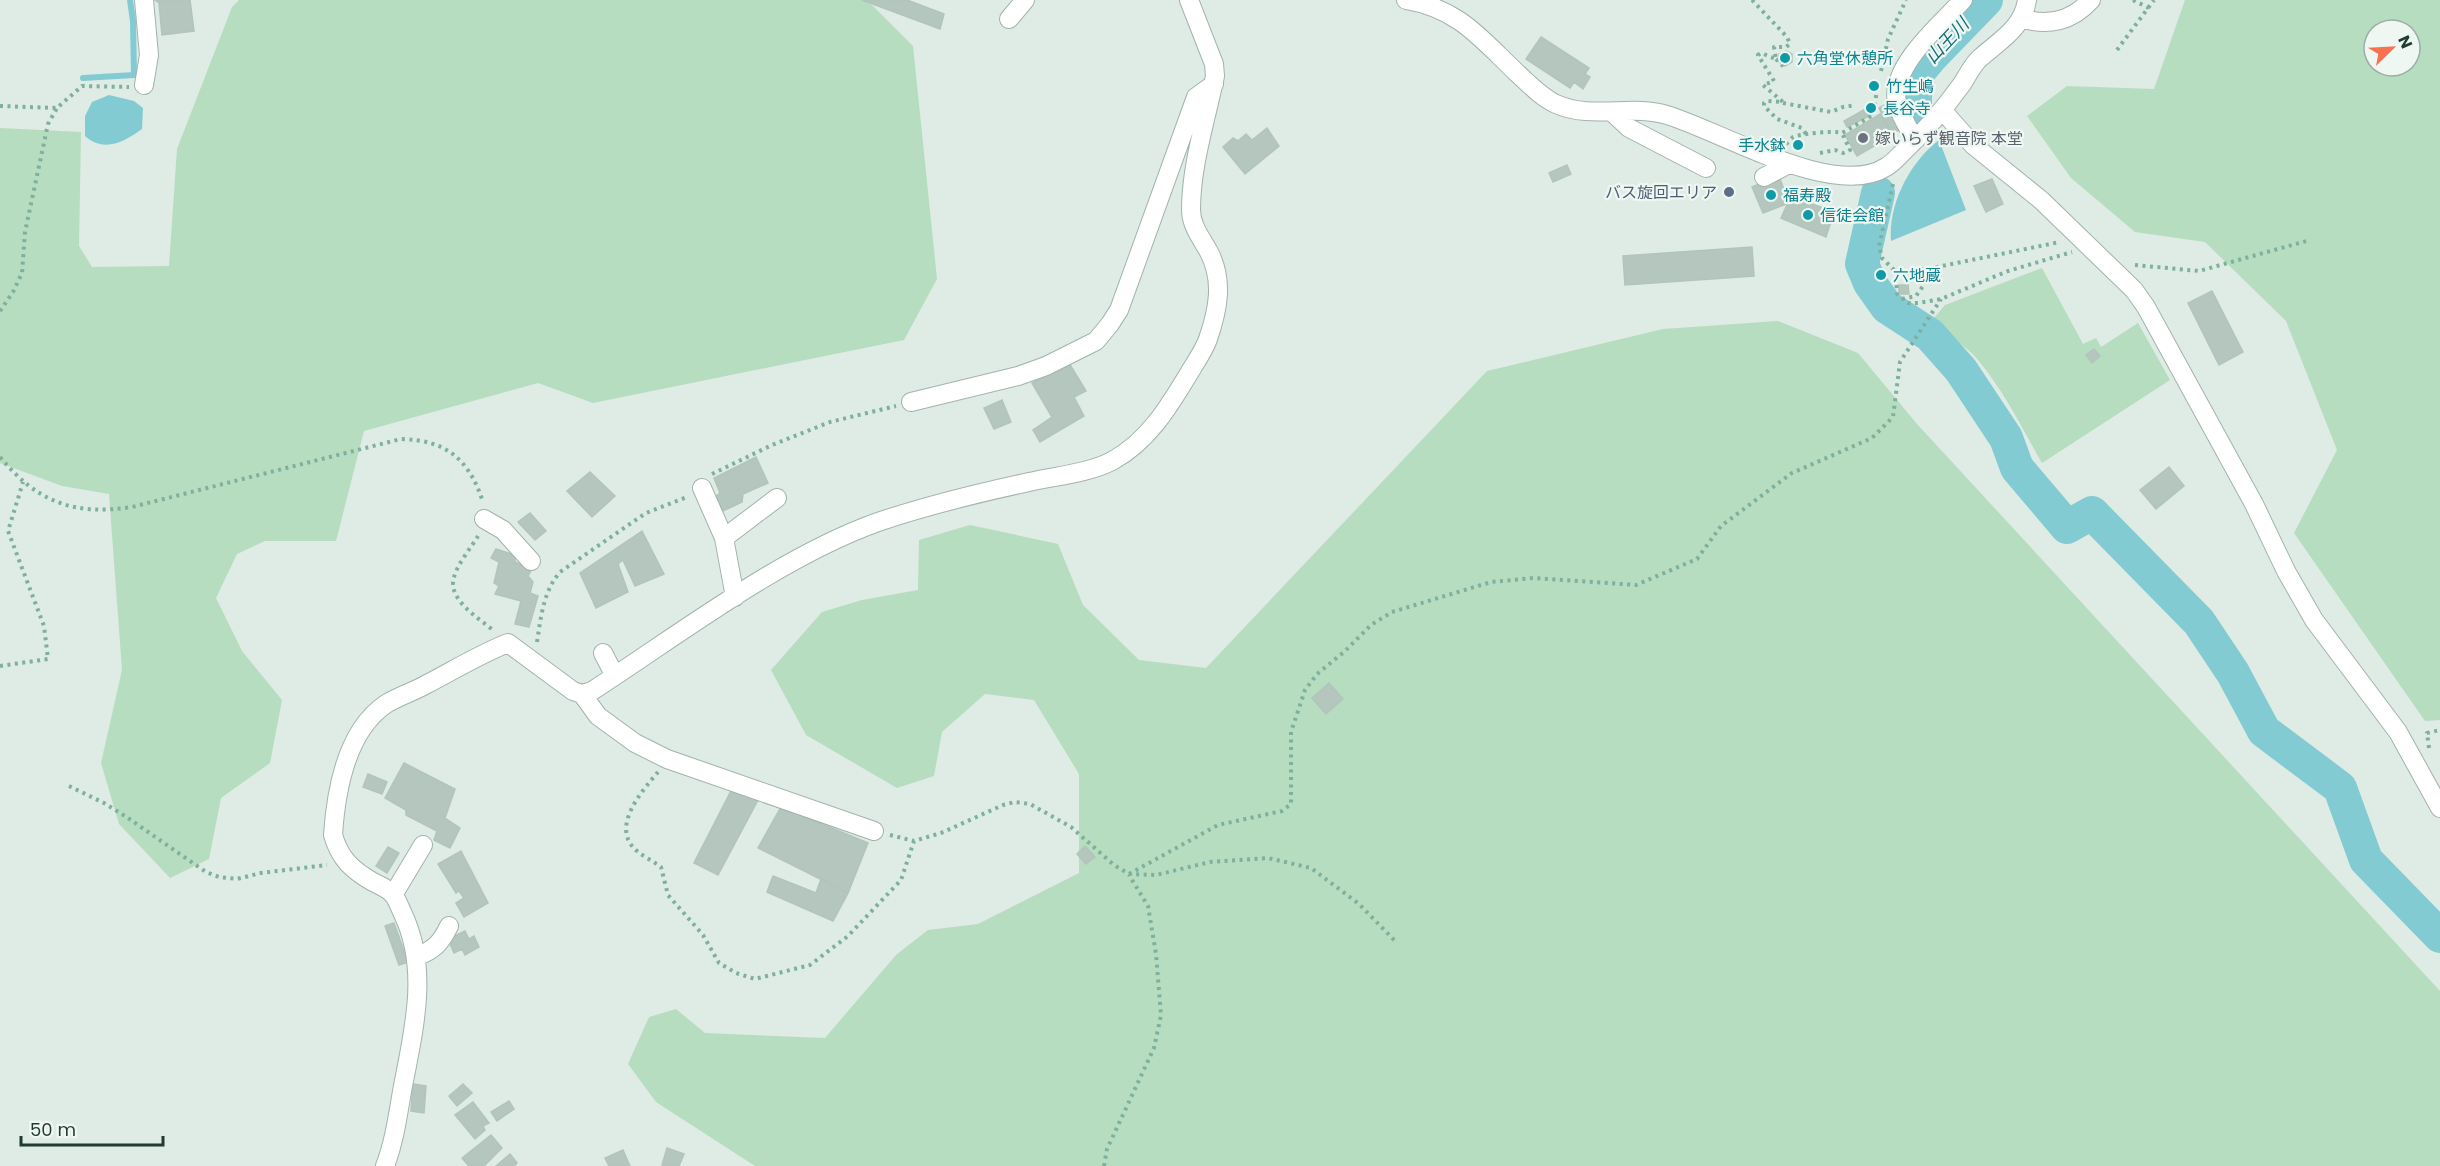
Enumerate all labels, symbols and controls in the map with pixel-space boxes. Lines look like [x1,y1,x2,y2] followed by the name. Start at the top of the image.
[1919,11,1976,69] water label: 山王川
[2362,18,2422,78] north arrow
[2392,32,2418,52] text: N
[1797,47,1893,70] place label: 六角堂休憩所
[1778,51,1792,65] marker: 六角堂休憩所
[1886,75,1934,98] place label: 竹生嶋
[1867,79,1881,93] marker: 竹生嶋
[1883,97,1931,120] place label: 長谷寺
[1864,101,1878,115] marker: 長谷寺
[1875,127,2023,150] place label: 嫁いらず観音院 本堂
[1856,131,1870,145] marker: 嫁いらず観音院 本堂
[1738,134,1786,157] place label: 手水鉢
[1791,138,1805,152] marker: 手水鉢
[1605,181,1717,204] place label: バス旋回エリア
[1783,184,1831,207] place label: 福寿殿
[1722,185,1736,199] marker: バス旋回エリア
[1764,188,1778,202] marker: 福寿殿
[1820,204,1884,227] place label: 信徒会館
[1801,208,1815,222] marker: 信徒会館
[1893,264,1941,287] place label: 六地蔵
[1874,268,1888,282] marker: 六地蔵
[21,1109,164,1147] scale bar
[30,1117,76,1142] text: 50 m

